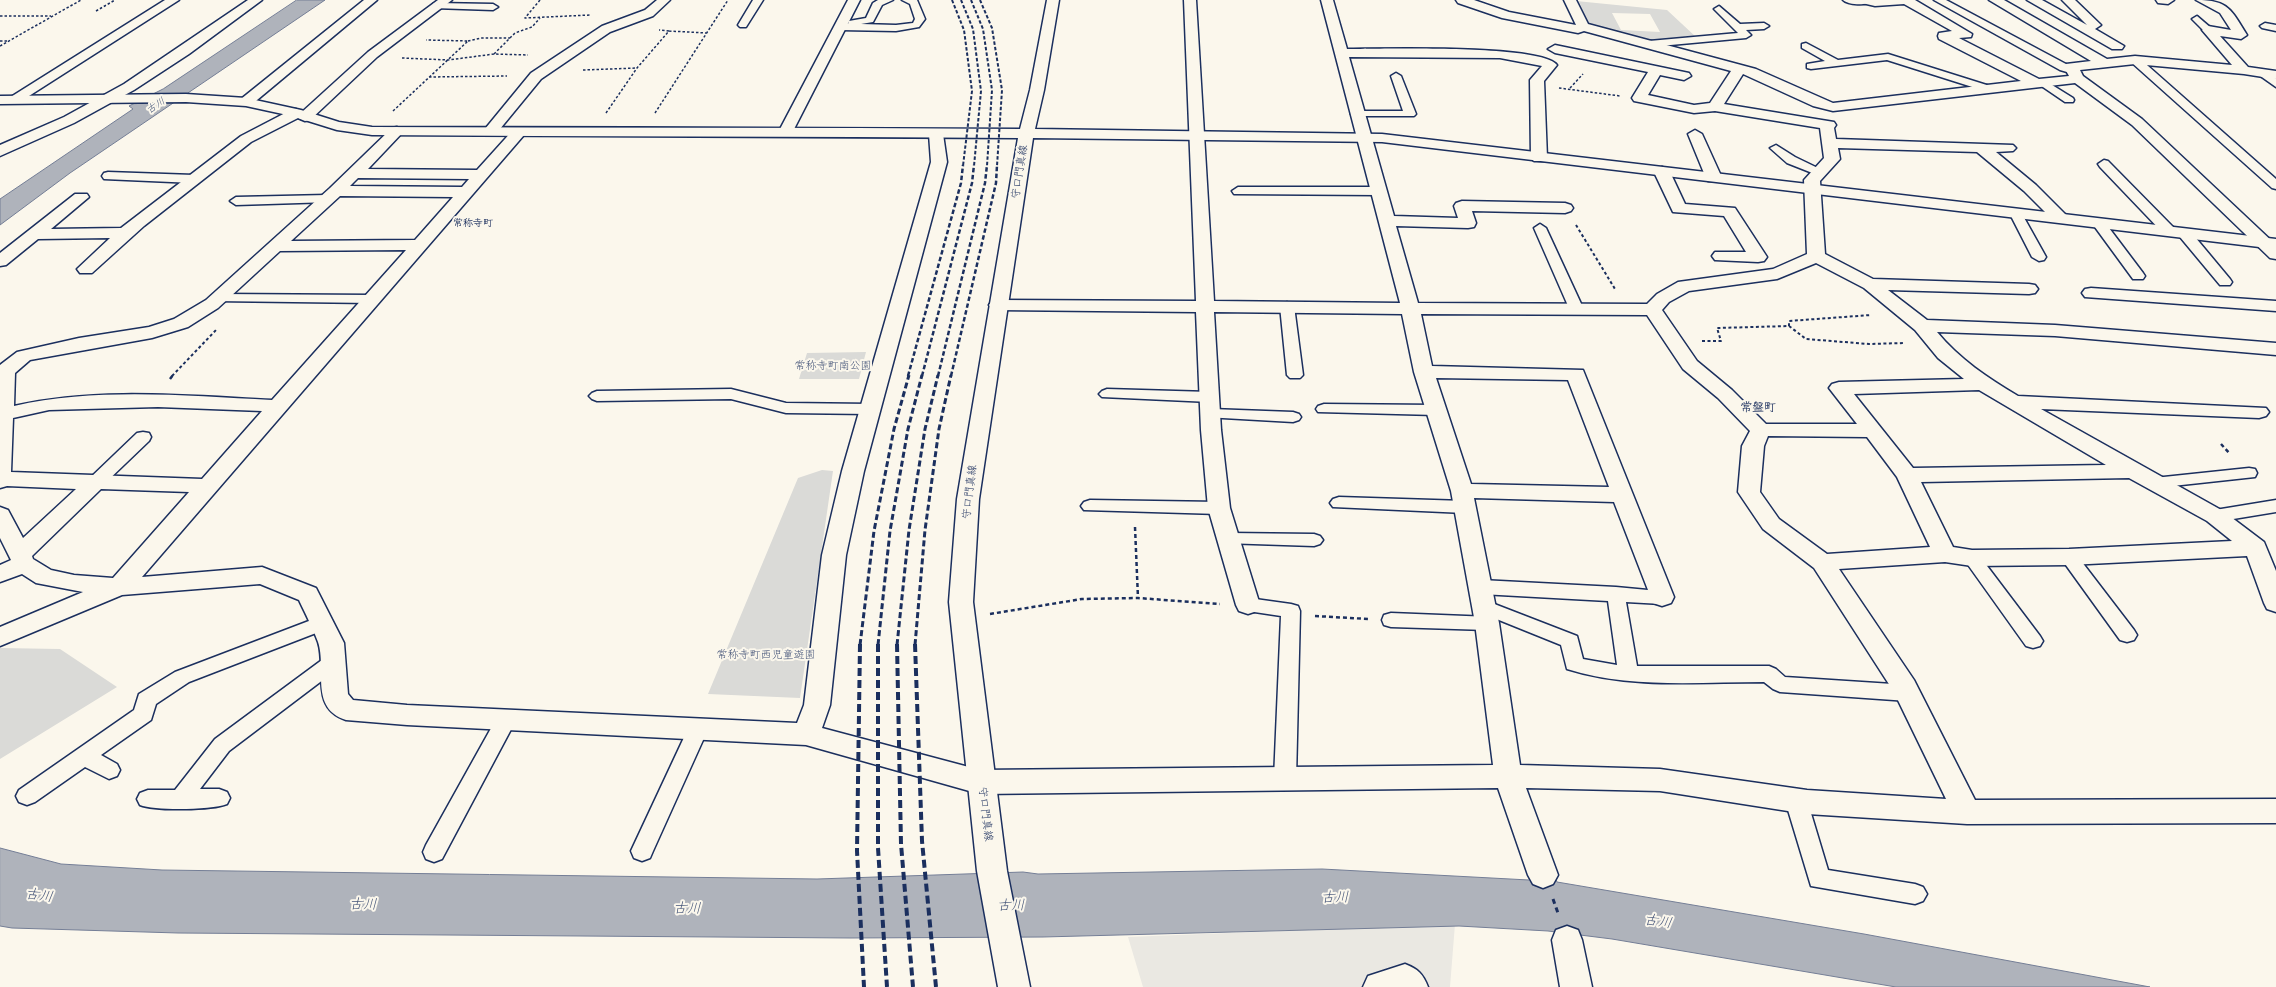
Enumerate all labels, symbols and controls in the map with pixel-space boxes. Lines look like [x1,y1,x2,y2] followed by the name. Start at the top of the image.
[144,95,168,117] water label: 古川
[1009,144,1031,200] street label: 守口門真線
[453,217,493,229] district label: 常称寺町
[795,359,871,373] park label: 常称寺町南公園
[1740,401,1776,415] district label: 常盤町
[960,464,980,520] street label: 守口門真線
[717,648,815,662] park label: 常称寺町西児童遊園
[975,786,995,842] street label: 守口門真線
[24,886,54,906] water label: 古川
[1321,889,1349,907] water label: 古川
[349,896,377,914] water label: 古川
[997,897,1025,915] water label: 古川
[673,900,701,918] water label: 古川
[1643,912,1673,932] water label: 古川

